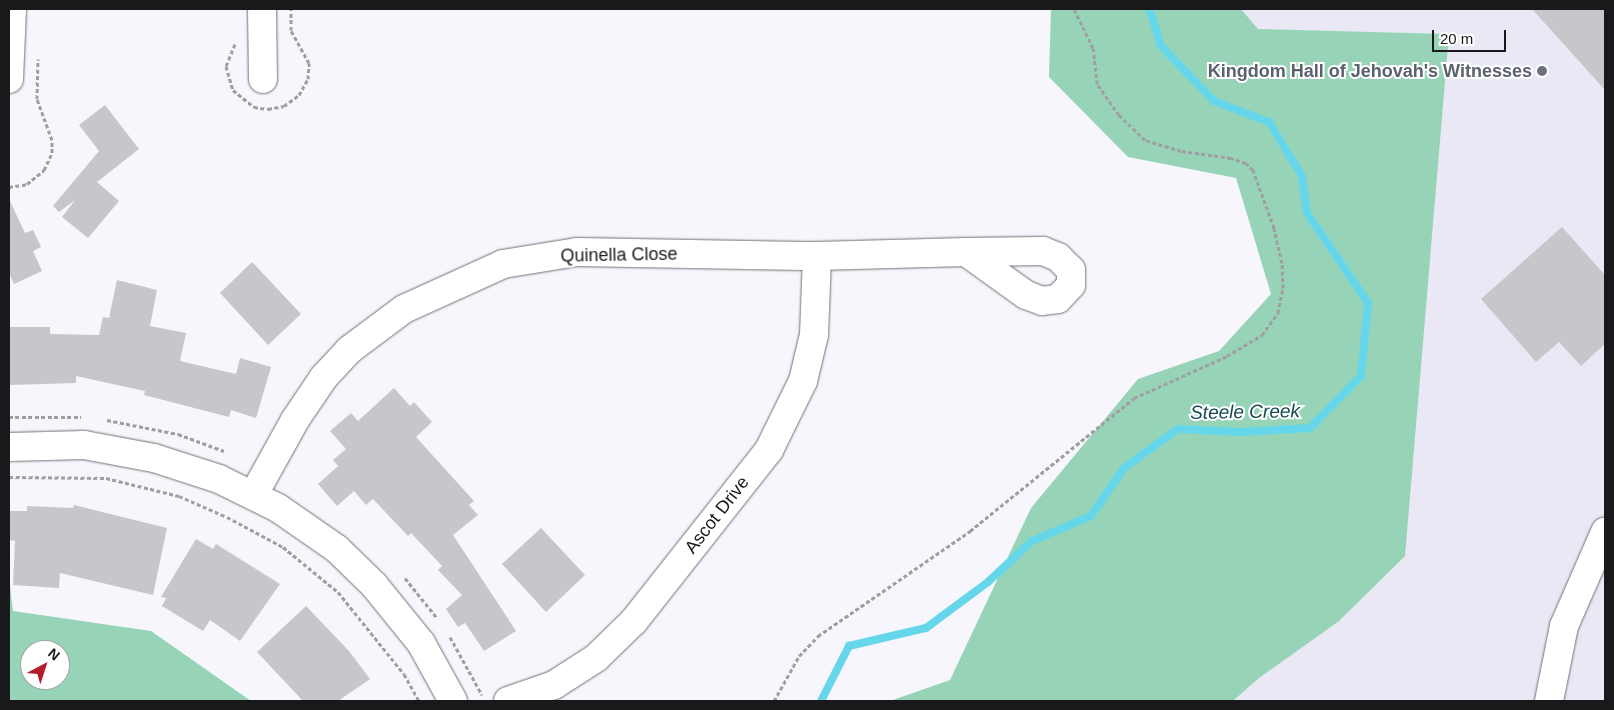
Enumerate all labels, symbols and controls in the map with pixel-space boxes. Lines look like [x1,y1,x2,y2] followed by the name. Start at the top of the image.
[1434,20,1508,52] scale bar
[1440,30,1473,47] text: 20 m
[1208,60,1532,82] place label: Kingdom Hall of Jehovah's Witnesses
[1536,65,1548,77] marker: Kingdom Hall of Jehovah's Witnesses
[560,243,678,267] street label: Quinella Close
[1190,400,1300,424] water label: Steele Creek
[680,472,754,558] street label: Ascot Drive
[20,640,70,690] north arrow
[45,645,63,664] text: N

